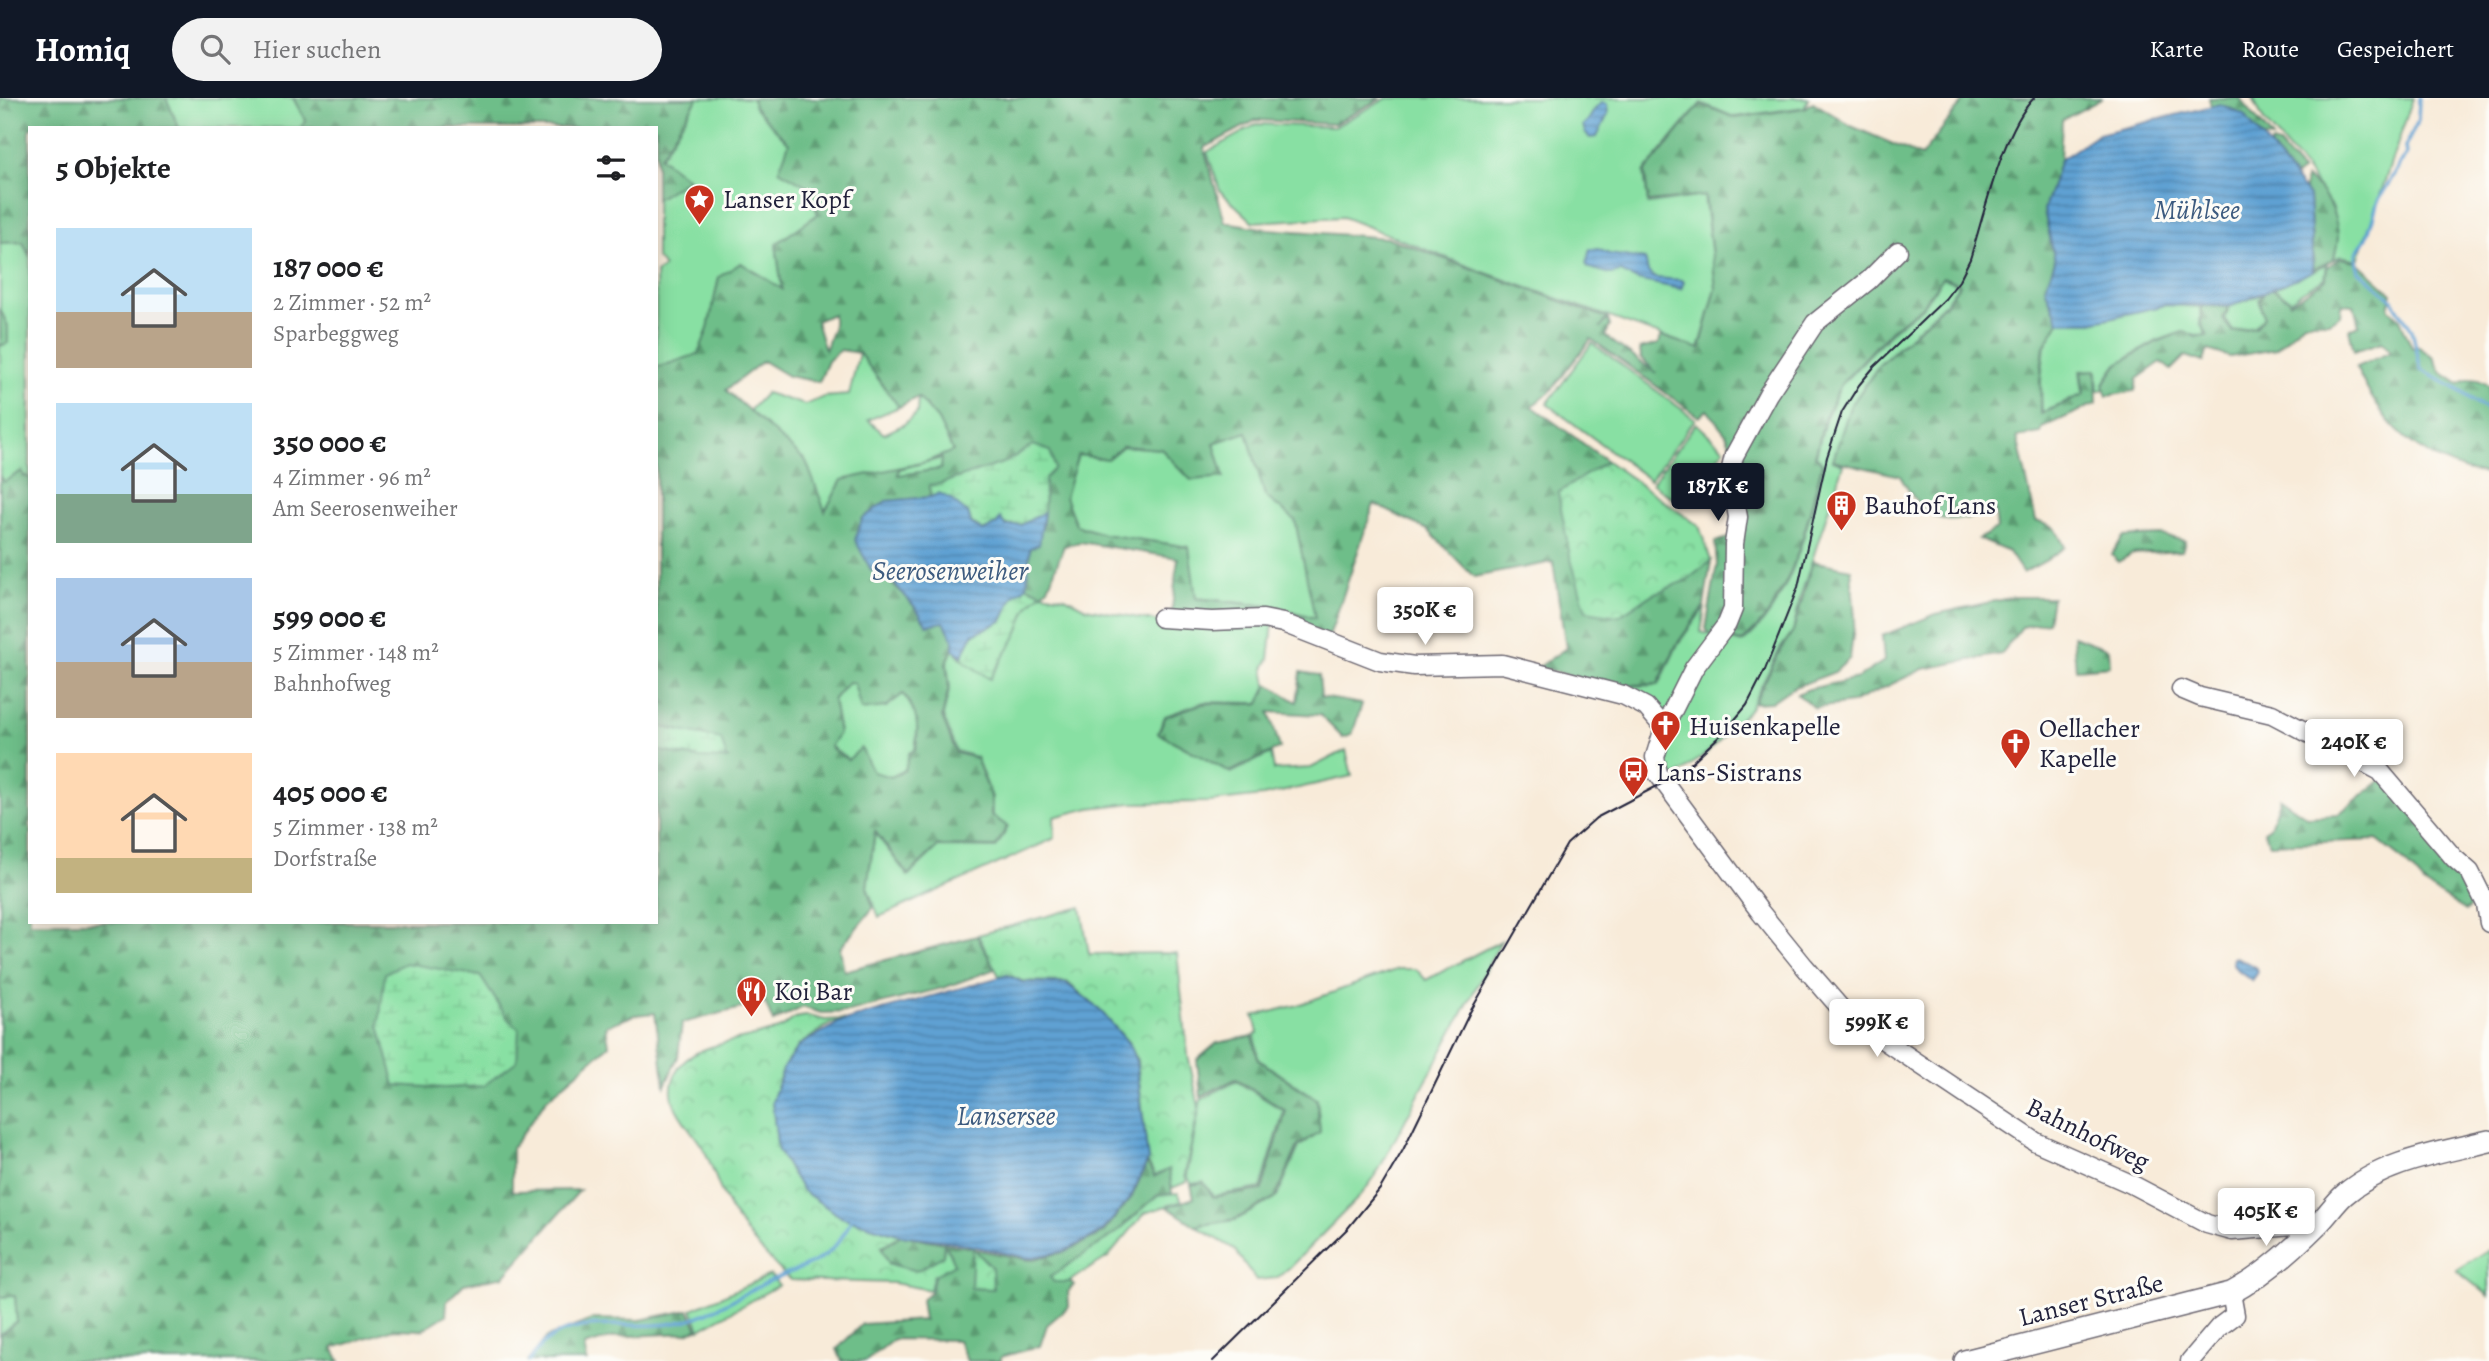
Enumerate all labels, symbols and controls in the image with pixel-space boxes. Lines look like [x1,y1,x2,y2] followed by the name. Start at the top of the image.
[172,18,662,81] search box
[35,27,130,72] text: Homiq
[196,30,234,68] icon: search
[252,32,381,67] text: Hier suchen
[2150,33,2203,65] text: Karte
[2241,33,2299,65] text: Route
[2337,33,2454,65] text: Gespeichert
[56,148,171,188] text: 5 Objekte
[592,149,630,187] icon: filters
[683,182,717,226] place icon: Lanser Kopf
[723,182,854,217] place label: Lanser Kopf
[2154,191,2240,229] water label: Mühlsee
[273,247,384,287] text: 187 000 €
[112,256,196,340] icon: home
[273,287,431,318] text: 2 Zimmer · 52 m²
[273,318,399,349] text: Sparbeggweg
[273,422,387,462] text: 350 000 €
[112,431,196,515] icon: home
[273,462,431,493] text: 4 Zimmer · 96 m²
[1661,464,1775,523] pin: 187K €
[1687,470,1749,501] text: 187K €
[1824,488,1858,532] building icon: Bauhof Lans
[1864,488,1996,523] place label: Bauhof Lans
[273,493,458,524] text: Am Seerosenweiher
[872,552,1029,590] water label: Seerosenweiher
[1368,588,1482,647] pin: 350K €
[1393,594,1457,625] text: 350K €
[273,597,387,637] text: 599 000 €
[112,606,196,690] icon: home
[273,637,439,668] text: 5 Zimmer · 148 m²
[273,668,391,699] text: Bahnhofweg
[1649,709,1683,753] church icon: Huisenkapelle
[1689,709,1841,744] place label: Huisenkapelle
[2039,711,2140,776] place label: Oellacher Kapelle
[2297,720,2411,779] pin: 240K €
[1999,726,2033,770] church icon: Oellacher Kapelle
[2321,726,2387,757] text: 240K €
[1616,755,1650,799] bus stop icon: Lans-Sistrans
[1656,755,1802,790] place label: Lans-Sistrans
[273,772,388,812] text: 405 000 €
[112,781,196,865] icon: home
[273,812,438,843] text: 5 Zimmer · 138 m²
[273,843,377,874] text: Dorfstraße
[734,974,768,1018] restaurant icon: Koi Bar
[774,974,853,1009] place label: Koi Bar
[1820,1000,1934,1059] pin: 599K €
[1845,1006,1909,1037] text: 599K €
[2020,1089,2156,1179] street label: Bahnhofweg
[956,1097,1056,1135] water label: Lansersee
[2209,1188,2323,1248] pin: 405K €
[2234,1195,2298,1226] text: 405K €
[2015,1265,2167,1335] street label: Lanser Straße

